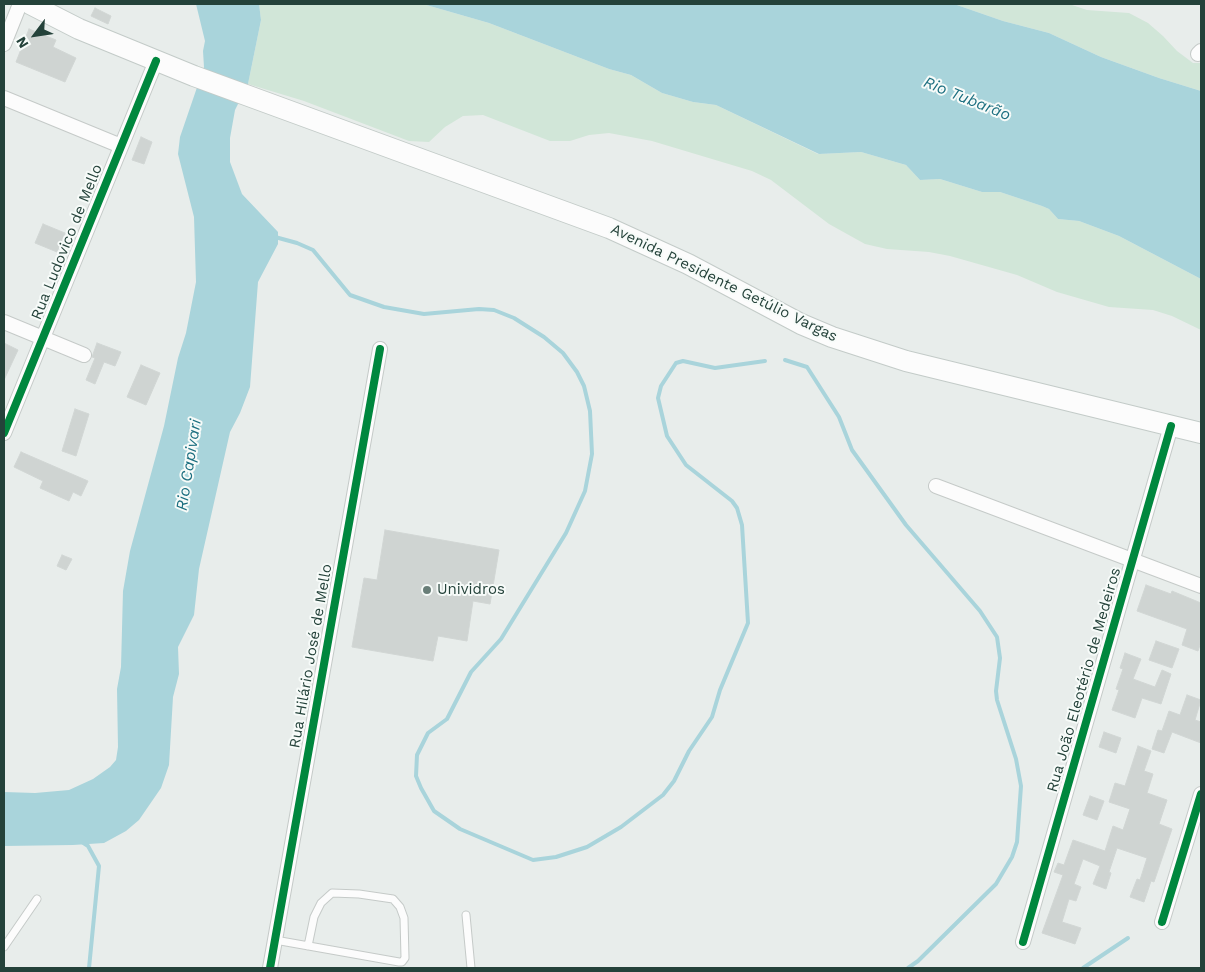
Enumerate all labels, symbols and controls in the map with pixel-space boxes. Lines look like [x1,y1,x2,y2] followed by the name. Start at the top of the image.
[10,10,60,60] north arrow
[13,34,32,51] text: N
[921,73,1013,125] water label: Rio Tubarão
[28,162,106,322] street label: Rua Ludovico de Mello
[608,220,840,346] street label: Avenida Presidente Getúlio Vargas
[172,418,206,512] water label: Rio Capivari
[286,562,336,750] street label: Rua Hilário José de Mello
[1043,566,1125,794] street label: Rua João Eleotério de Medeiros
[437,581,505,599] place label: Unividros
[421,584,433,596] marker: Unividros

